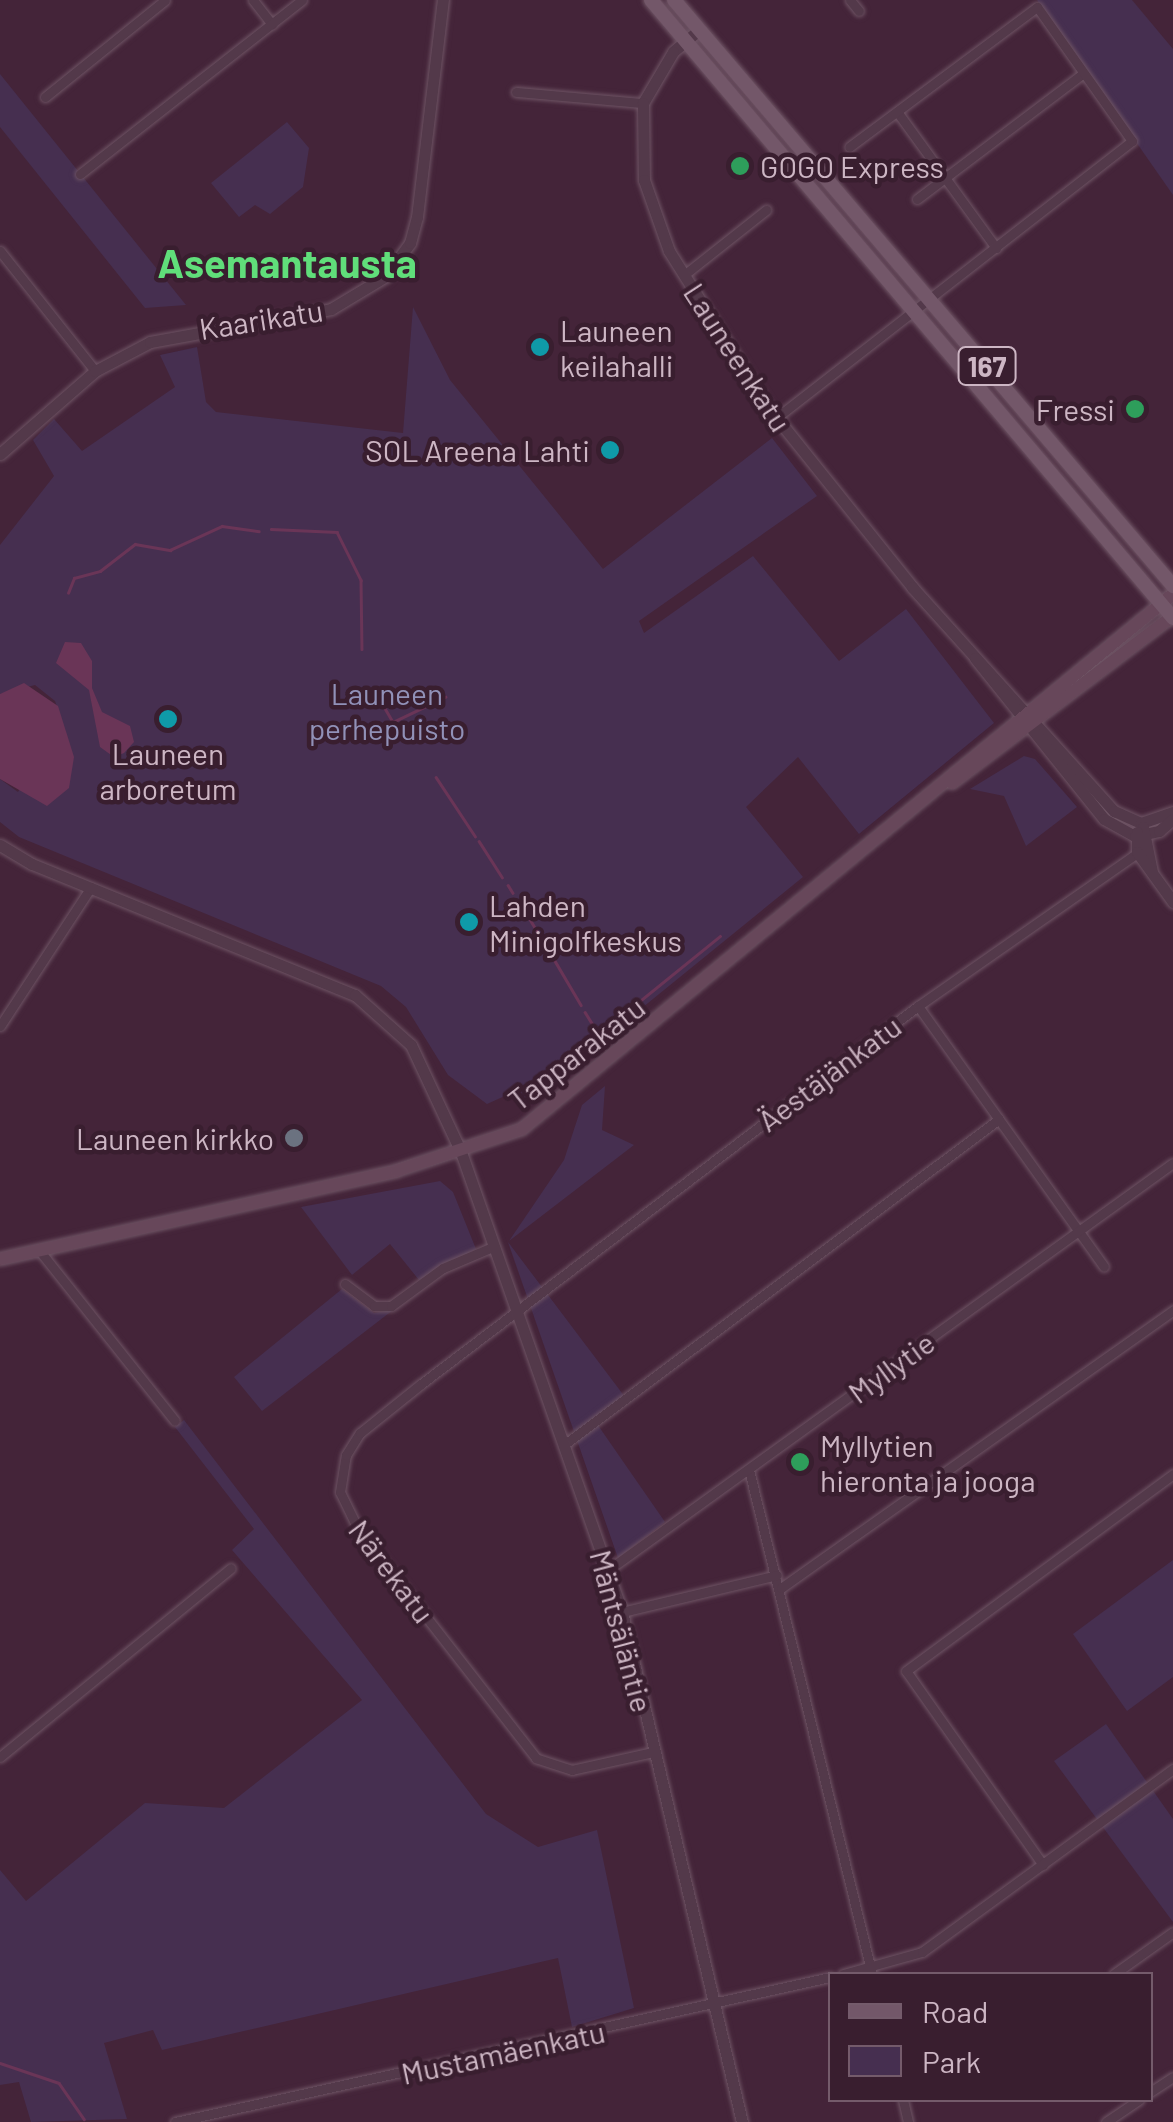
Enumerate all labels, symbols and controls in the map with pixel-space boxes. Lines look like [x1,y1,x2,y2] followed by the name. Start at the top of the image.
[760,148,944,184] place label: GOGO Express
[729,155,751,177] marker: GOGO Express
[157,238,417,286] district label: Asemantausta
[677,276,799,438] street label: Launeenkatu
[197,291,325,347] street label: Kaarikatu
[560,312,673,382] place label: Launeen keilahalli
[529,336,551,358] marker: Launeen keilahalli
[957,343,1017,389] road number: 167
[1036,391,1115,427] place label: Fressi
[1124,398,1146,420] marker: Fressi
[365,432,590,468] place label: SOL Areena Lahti
[599,439,621,461] marker: SOL Areena Lahti
[309,675,465,746] park label: Launeen perhepuisto
[157,708,179,730] marker: Launeen arboretum
[99,735,237,806] place label: Launeen arboretum
[489,887,682,958] place label: Lahden Minigolfkeskus
[458,911,480,933] marker: Lahden Minigolfkeskus
[500,988,652,1118] street label: Tapparakatu
[750,1007,908,1139] street label: Äestäjänkatu
[76,1120,274,1156] place label: Launeen kirkko
[283,1127,305,1149] marker: Launeen kirkko
[841,1324,941,1410] street label: Myllytie
[820,1427,1035,1498] place label: Myllytien hieronta ja jooga
[789,1451,811,1473] marker: Myllytien hieronta ja jooga
[342,1513,442,1629] street label: Närekatu
[583,1546,661,1716] street label: Mäntsäläntie
[828,1972,1153,2102] legend
[922,1993,988,2029] text: Road
[398,2013,608,2091] street label: Mustamäenkatu
[922,2043,981,2079] text: Park

